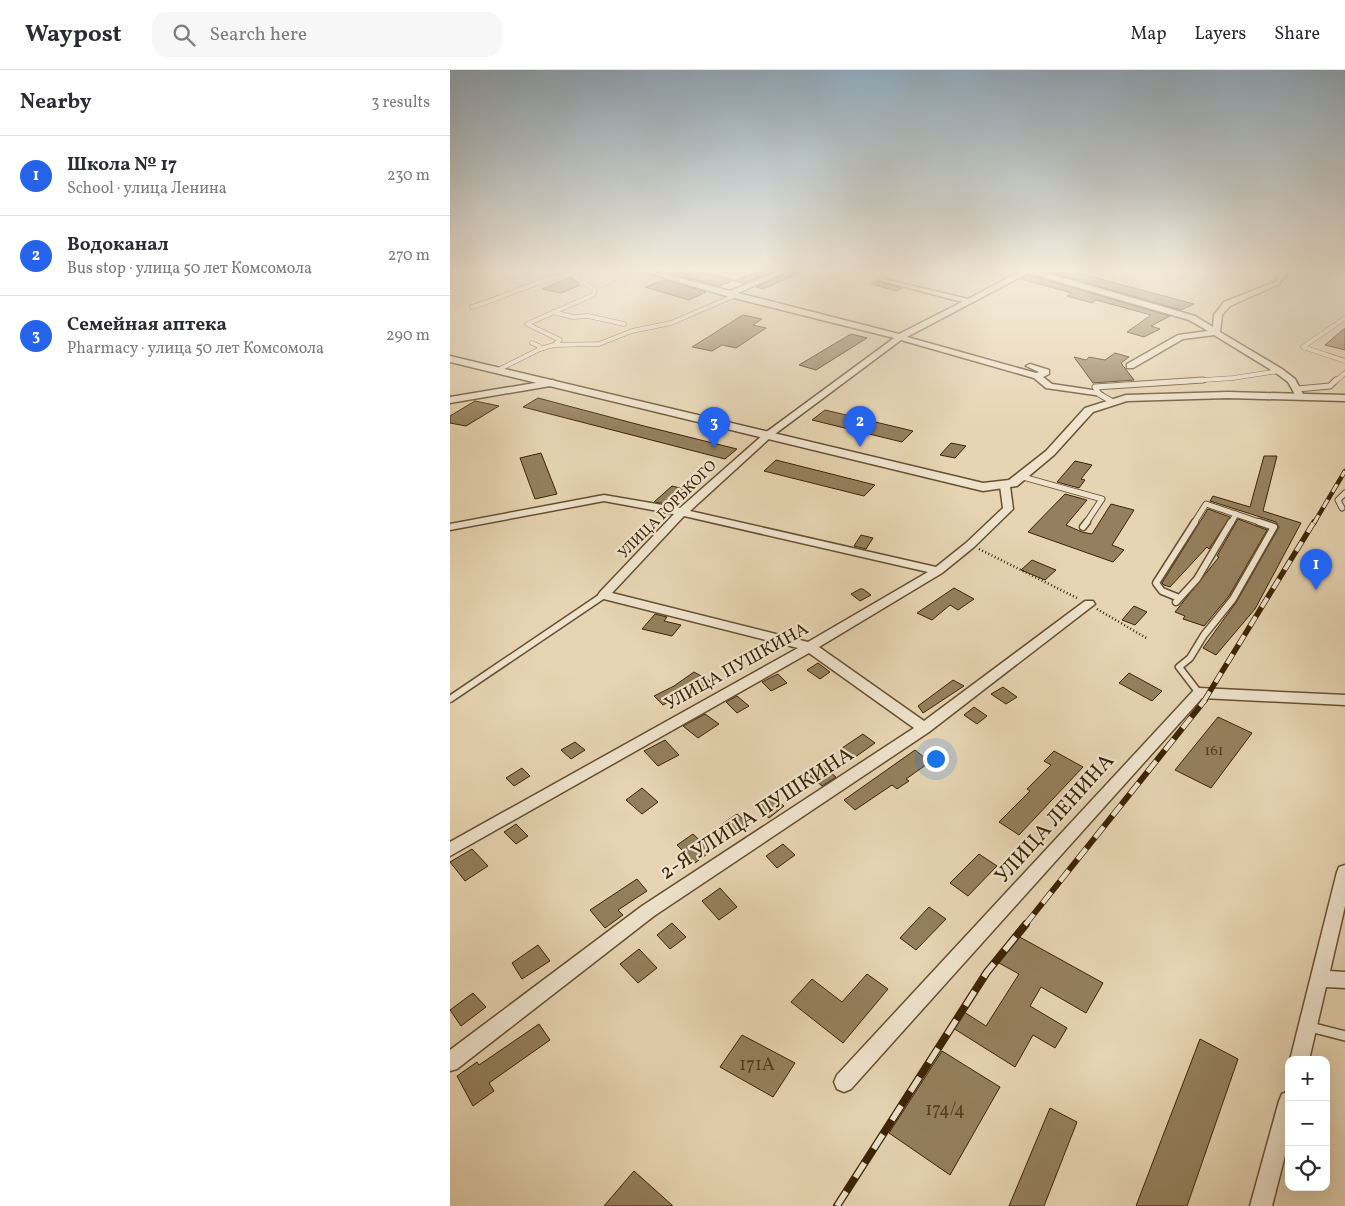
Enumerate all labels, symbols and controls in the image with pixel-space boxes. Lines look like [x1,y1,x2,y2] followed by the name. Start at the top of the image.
[152,12,502,57] search box
[25,18,122,52] text: Waypost
[170,21,198,49] icon: search
[210,22,307,48] text: Search here
[1130,22,1166,47] text: Map
[1194,22,1246,47] text: Layers
[1274,22,1320,47] text: Share
[20,88,91,117] text: Nearby
[371,92,430,114] text: 3 results
[67,152,177,178] text: Школа № 17
[33,165,39,187] text: 1
[387,165,430,187] text: 230 m
[67,178,227,200] text: School · улица Ленина
[67,232,169,258] text: Водоканал
[32,245,40,267] text: 2
[388,245,430,267] text: 270 m
[67,258,312,280] text: Bus stop · улица 50 лет Комсомола
[67,312,227,338] text: Семейная аптека
[32,325,40,347] text: 3
[386,325,430,347] text: 290 m
[67,338,324,360] text: Pharmacy · улица 50 лет Комсомола
[844,406,876,447] pin: 2
[698,407,730,448] pin: 3
[614,456,722,564] street label: УЛИЦА ГОРЬКОГО
[1300,549,1332,590] pin: 1
[660,617,814,717] street label: УЛИЦА ПУШКИНА
[654,740,860,888] street label: 2-Я УЛИЦА ПУШКИНА
[1204,741,1224,762] house number: 161
[923,746,949,772] your location
[989,748,1121,890] street label: УЛИЦА ЛЕНИНА
[739,1053,775,1078] house number: 171А
[1285,1056,1330,1191] map controls
[1285,1056,1330,1101] button: +
[925,1098,965,1123] house number: 174/4
[1285,1101,1330,1146] button: −
[1285,1146,1330,1191] button: locate

